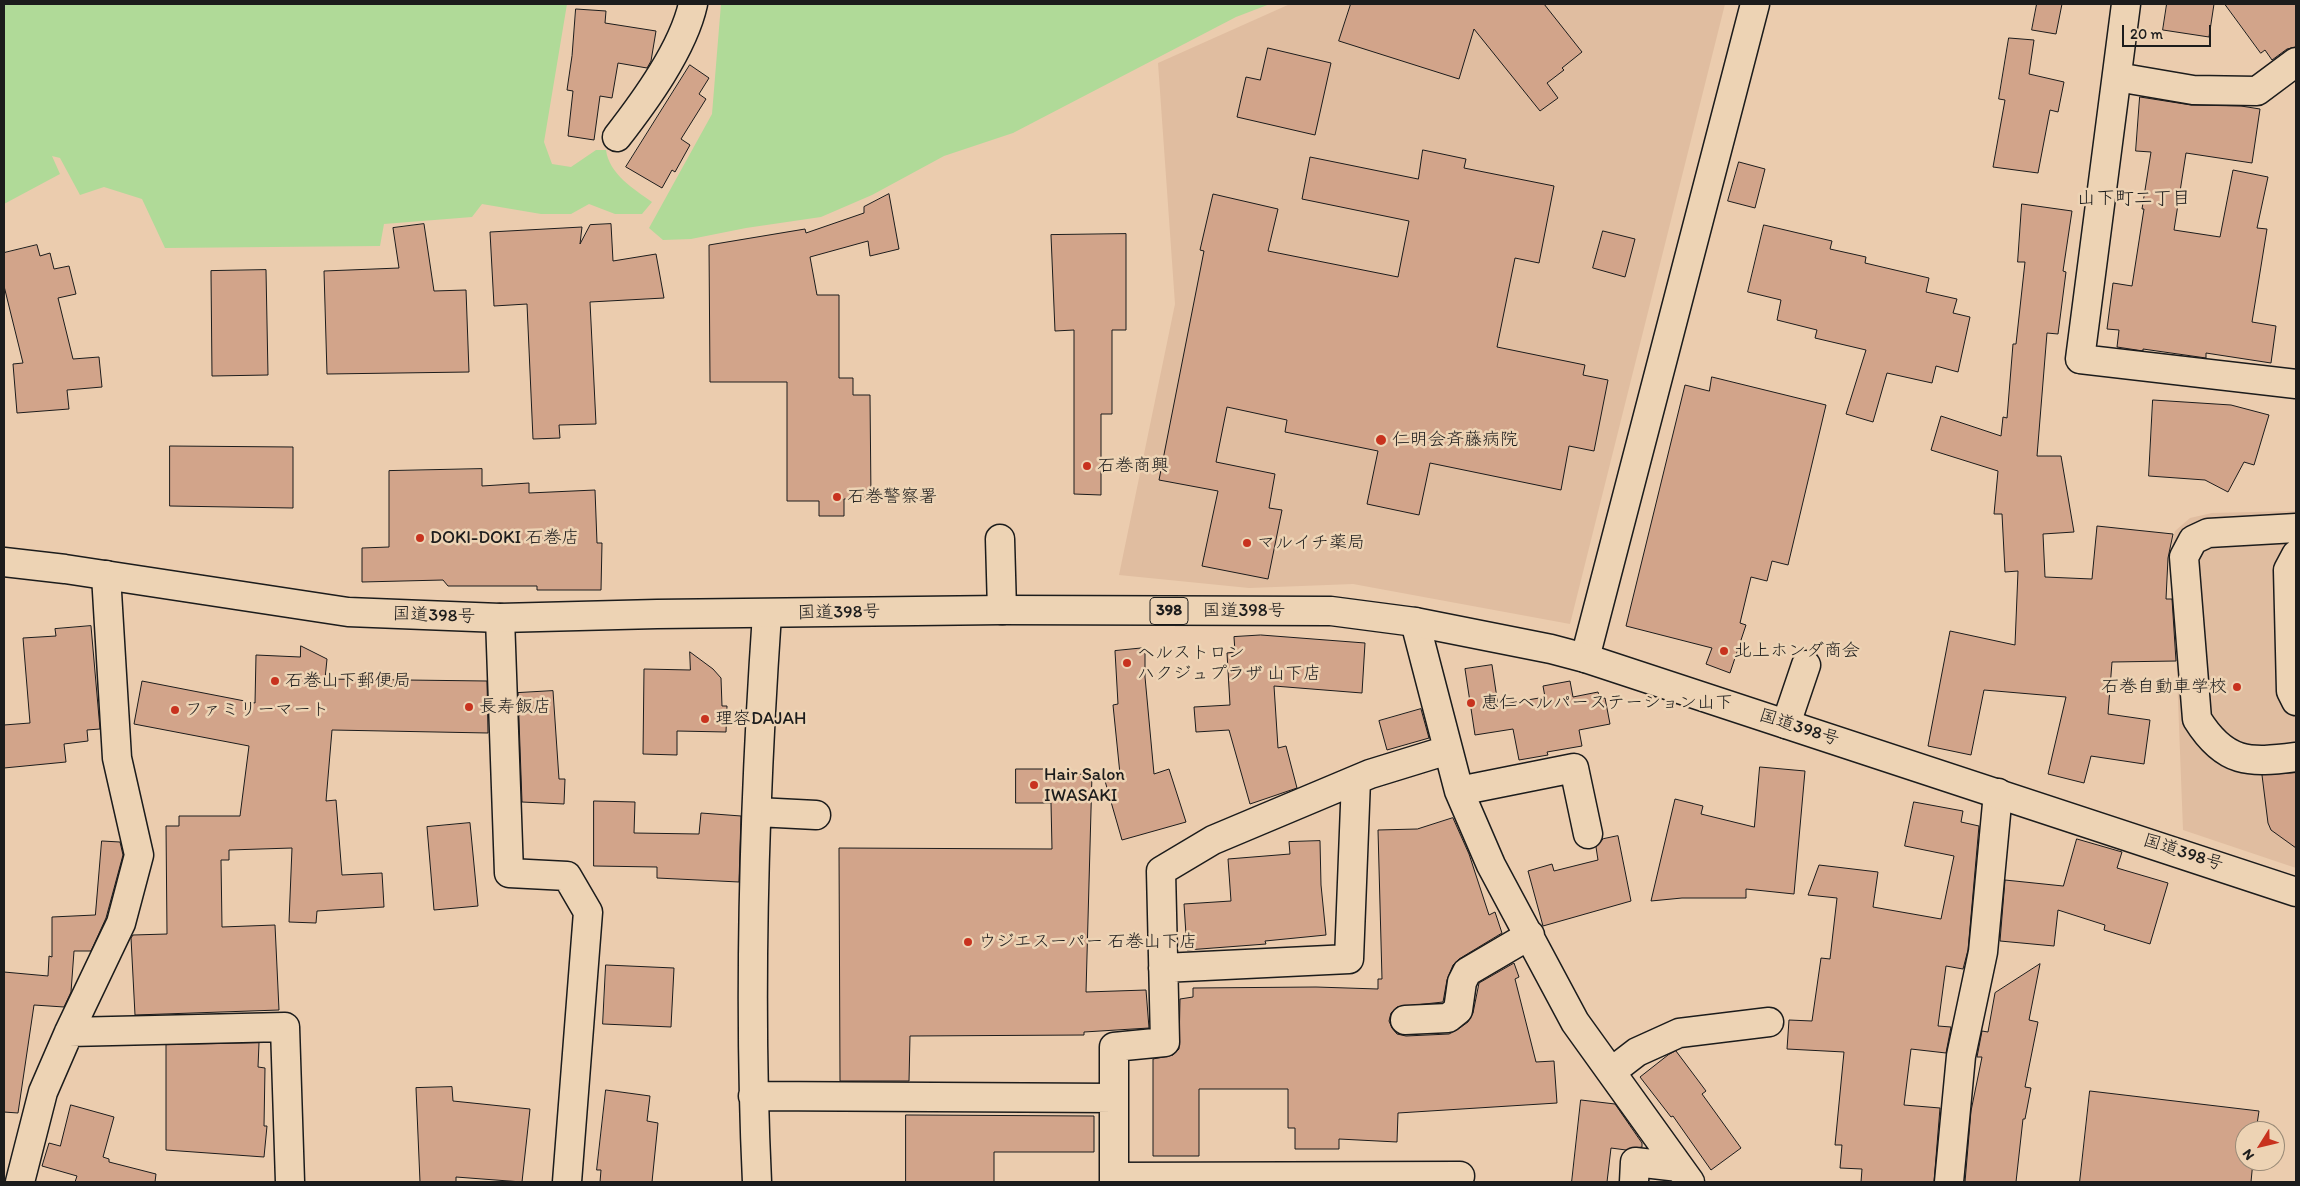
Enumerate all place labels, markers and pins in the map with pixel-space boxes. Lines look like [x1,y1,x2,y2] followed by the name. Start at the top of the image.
[1392,429,1518,451] place label: 仁明会斉藤病院
[1374,433,1388,447] marker: 仁明会斉藤病院
[1097,455,1169,477] place label: 石巻商興
[1081,460,1093,472] marker: 石巻商興
[847,486,937,508] place label: 石巻警察署
[831,491,843,503] marker: 石巻警察署
[430,527,579,549] place label: DOKI-DOKI 石巻店
[414,532,426,544] marker: DOKI-DOKI 石巻店
[1257,532,1365,554] place label: マルイチ薬局
[1241,537,1253,549] marker: マルイチ薬局
[1734,640,1860,662] place label: 北上ホンダ商会
[1137,642,1321,684] place label: ヘルストロン ハクジュプラザ 山下店
[1718,645,1730,657] marker: 北上ホンダ商会
[1121,657,1133,669] marker: ヘルストロン ハクジュプラザ 山下店
[285,670,411,692] place label: 石巻山下郵便局
[269,675,281,687] marker: 石巻山下郵便局
[2101,676,2227,698] place label: 石巻自動車学校
[2231,681,2243,693] marker: 石巻自動車学校
[1481,692,1733,714] place label: 恵仁ヘルパーステーション山下
[479,696,551,718] place label: 長寿飯店
[1465,697,1477,709] marker: 恵仁ヘルパーステーション山下
[185,699,329,721] place label: ファミリーマート
[463,701,475,713] marker: 長寿飯店
[169,704,181,716] marker: ファミリーマート
[715,708,807,730] place label: 理容DAJAH
[699,713,711,725] marker: 理容DAJAH
[1044,764,1125,806] place label: Hair Salon IWASAKI
[1028,779,1040,791] marker: Hair Salon IWASAKI
[978,931,1197,953] place label: ウジエスーパー 石巻山下店
[962,936,974,948] marker: ウジエスーパー 石巻山下店

